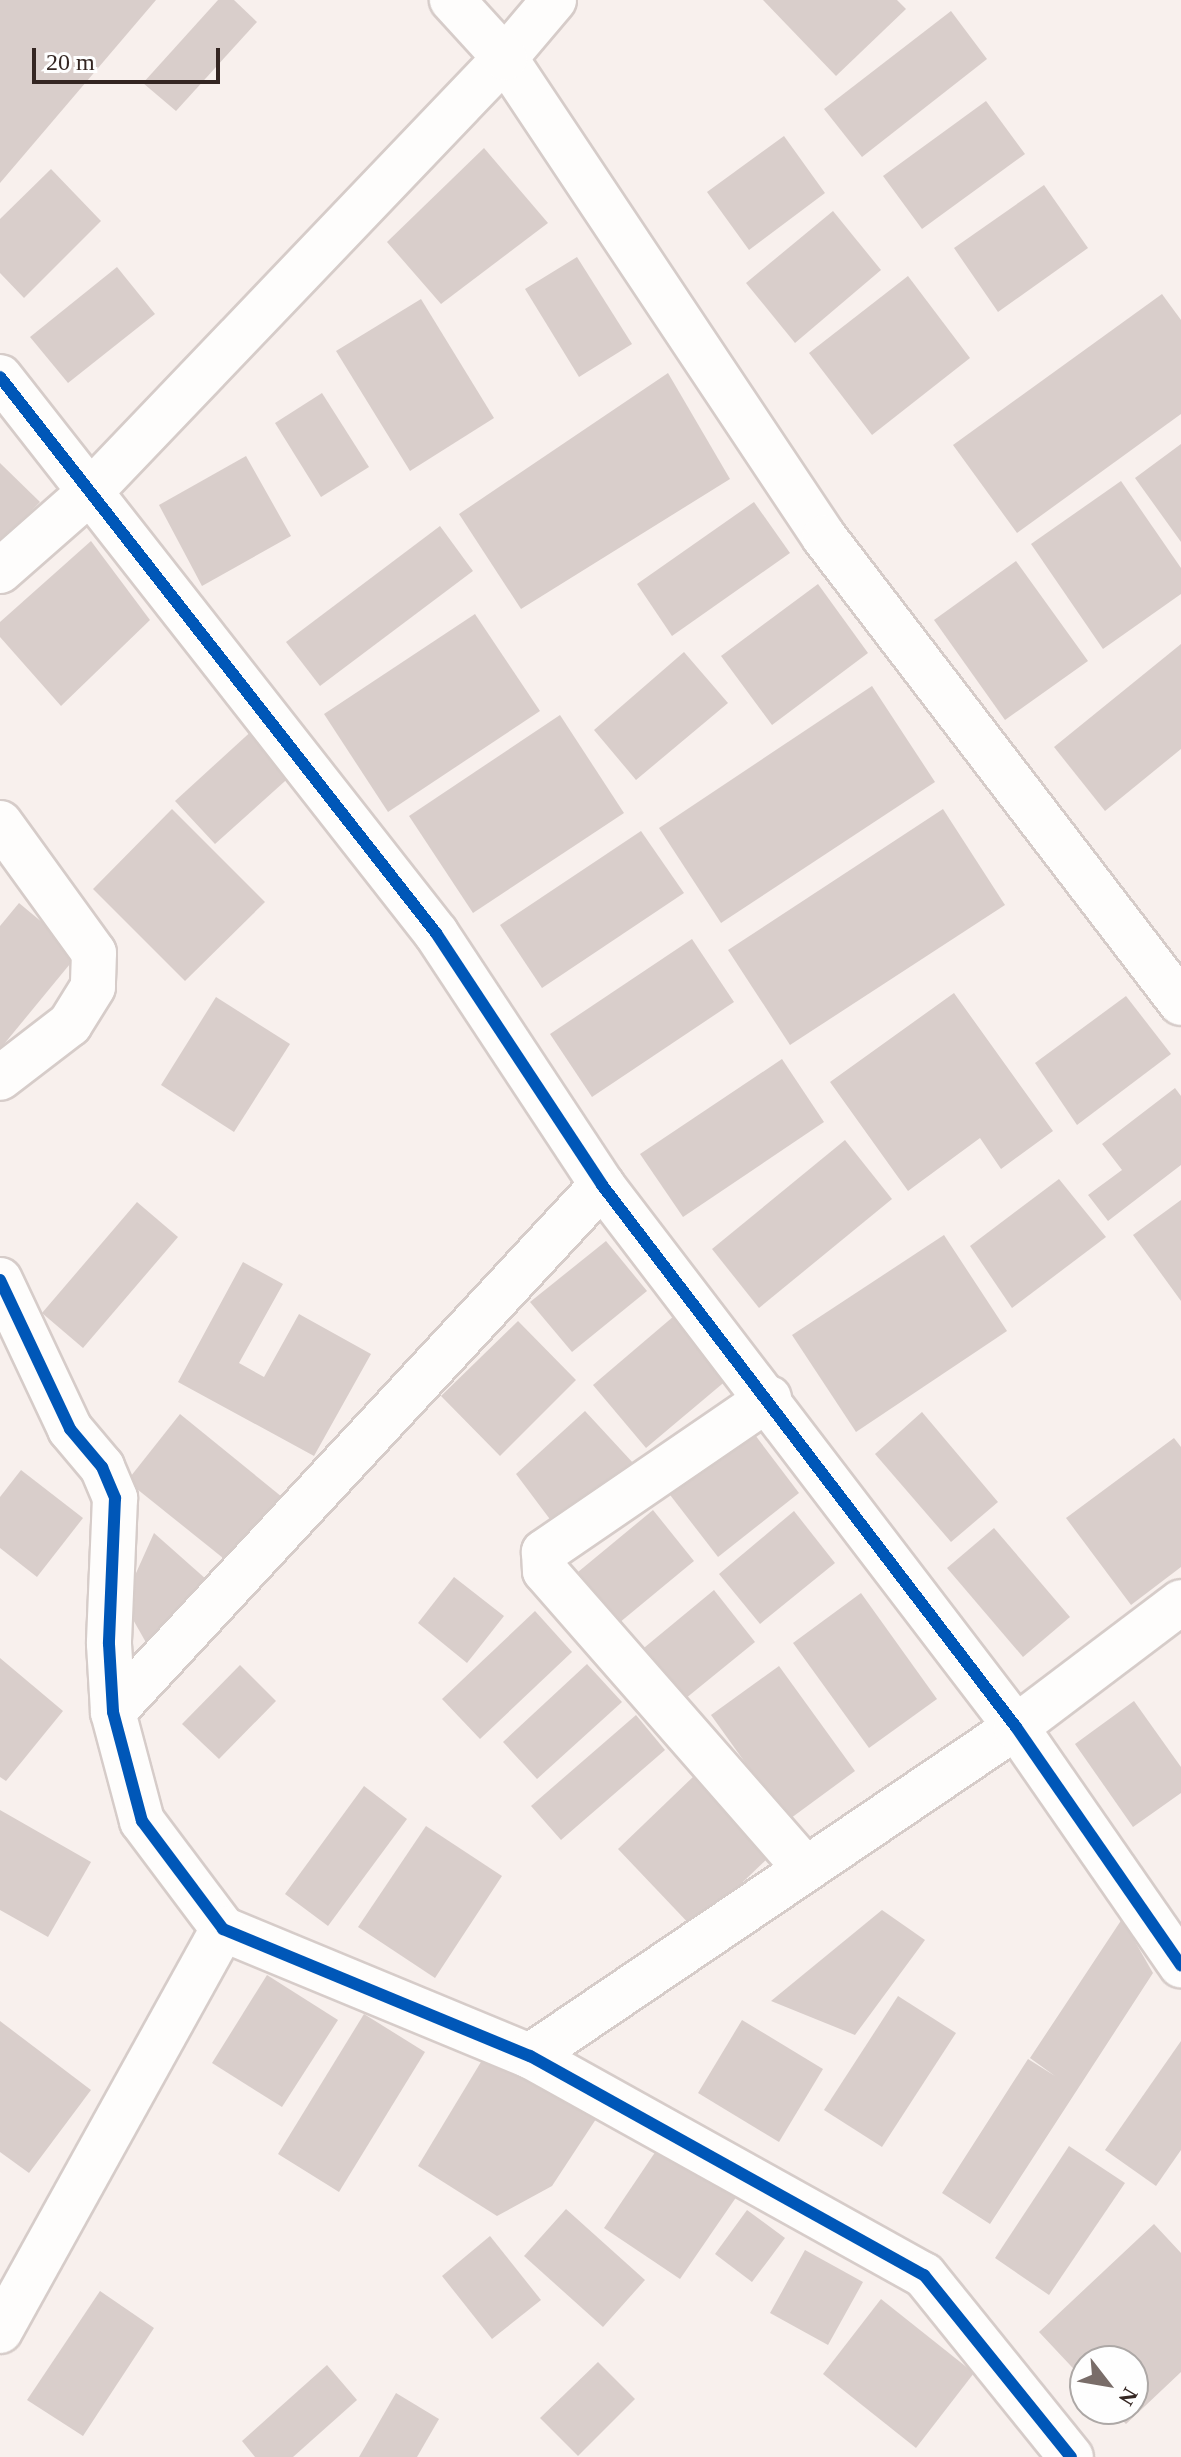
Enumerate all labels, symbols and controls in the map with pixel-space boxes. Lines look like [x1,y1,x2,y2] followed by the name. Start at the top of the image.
[36,32,224,82] scale bar
[46,49,95,75] text: 20 m
[1069,2345,1149,2425] north arrow
[1113,2383,1143,2410] text: N

